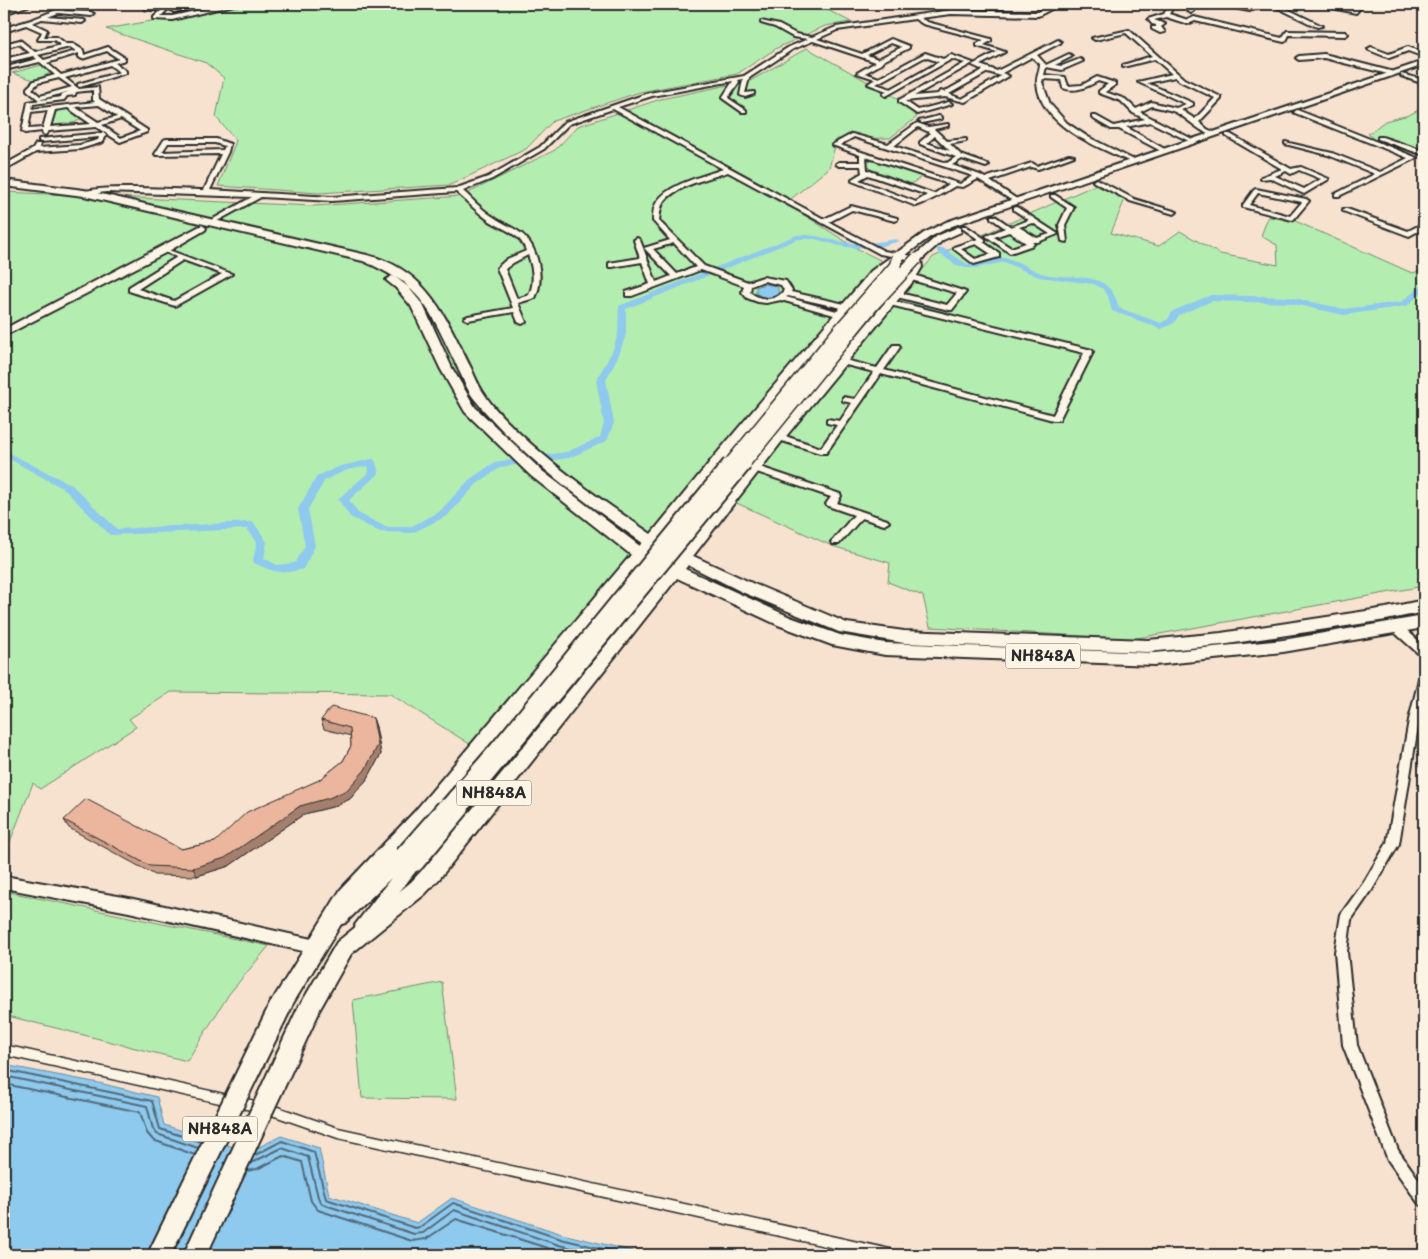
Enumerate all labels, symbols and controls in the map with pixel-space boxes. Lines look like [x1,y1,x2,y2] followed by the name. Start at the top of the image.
[1006,644,1080,668] road number: NH848A
[456,780,532,806] road number: NH848A
[182,1116,258,1142] road number: NH848A

